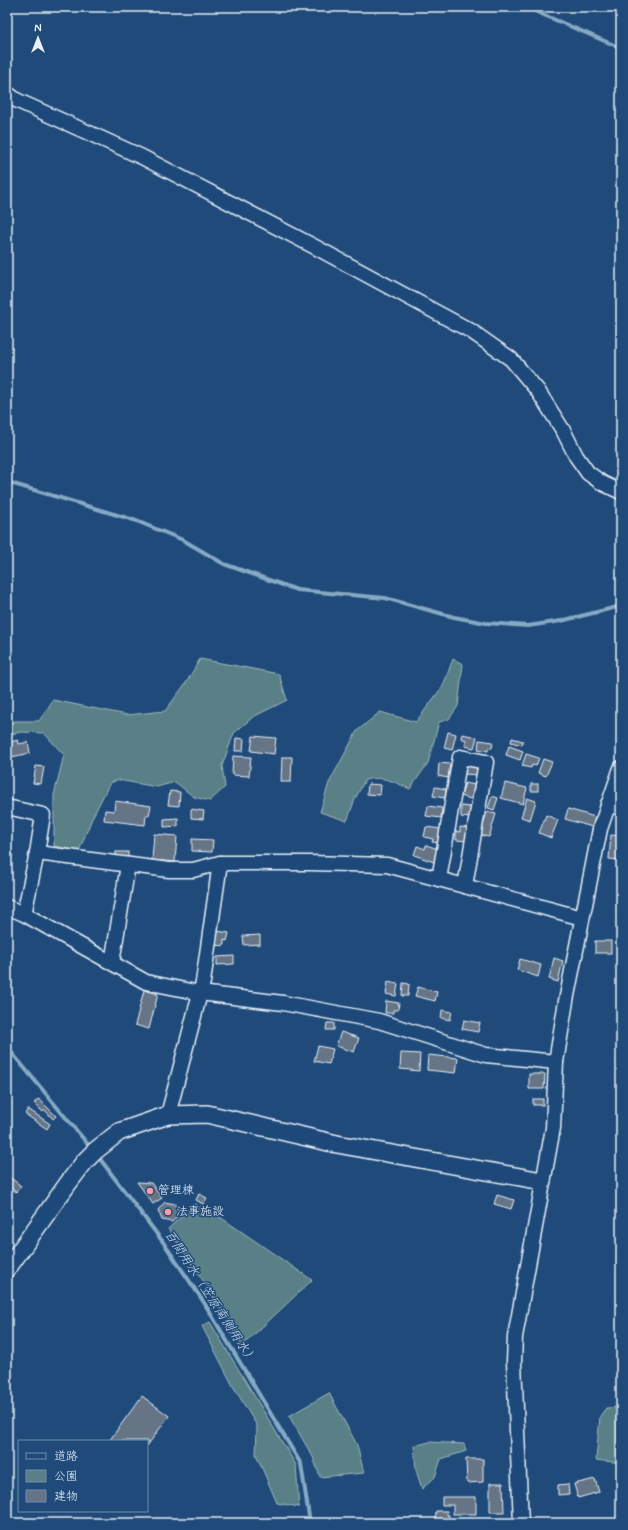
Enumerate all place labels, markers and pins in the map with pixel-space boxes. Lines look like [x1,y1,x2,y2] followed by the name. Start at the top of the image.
[158,1183,194,1199] place label: 管理棟
[145,1186,155,1196] marker: 管理棟
[176,1204,224,1220] place label: 法事施設
[163,1207,173,1217] marker: 法事施設

